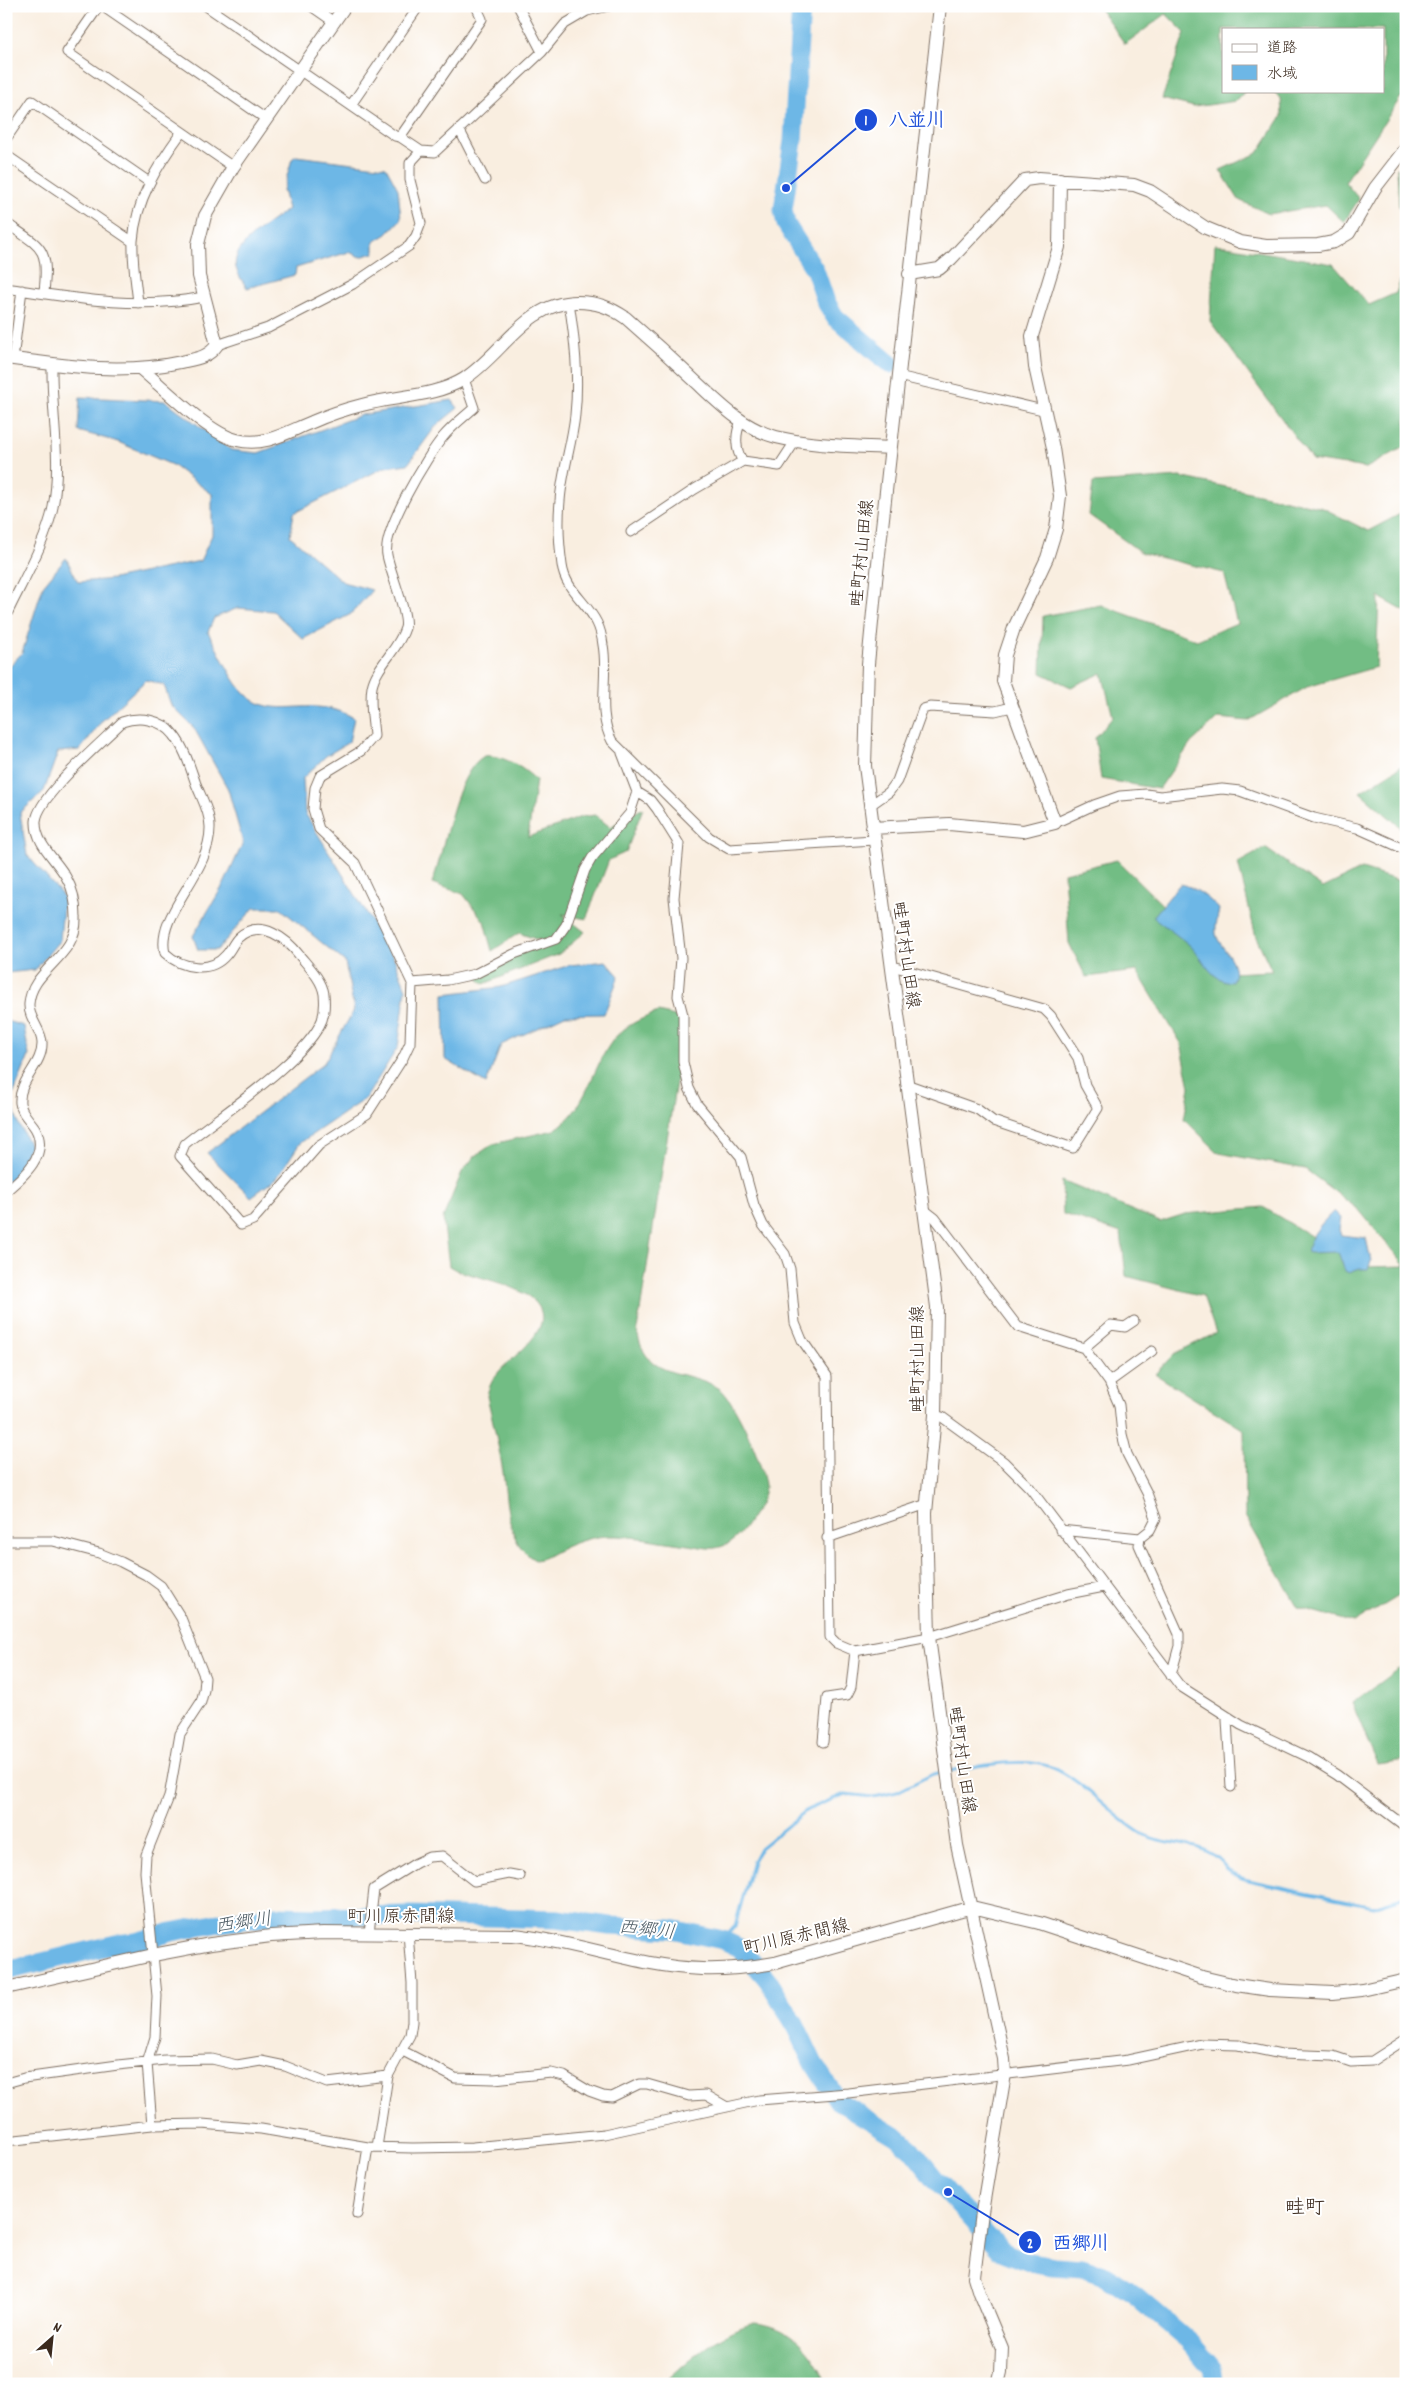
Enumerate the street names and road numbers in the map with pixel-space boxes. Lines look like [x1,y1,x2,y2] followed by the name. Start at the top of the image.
[845,498,882,608] street label: 畦町村山田線
[885,900,924,1011] street label: 畦町村山田線
[907,1305,932,1413] street label: 畦町村山田線
[941,1705,980,1816] street label: 畦町村山田線
[347,1906,455,1931] street label: 町川原赤間線
[741,1914,852,1963] street label: 町川原赤間線

